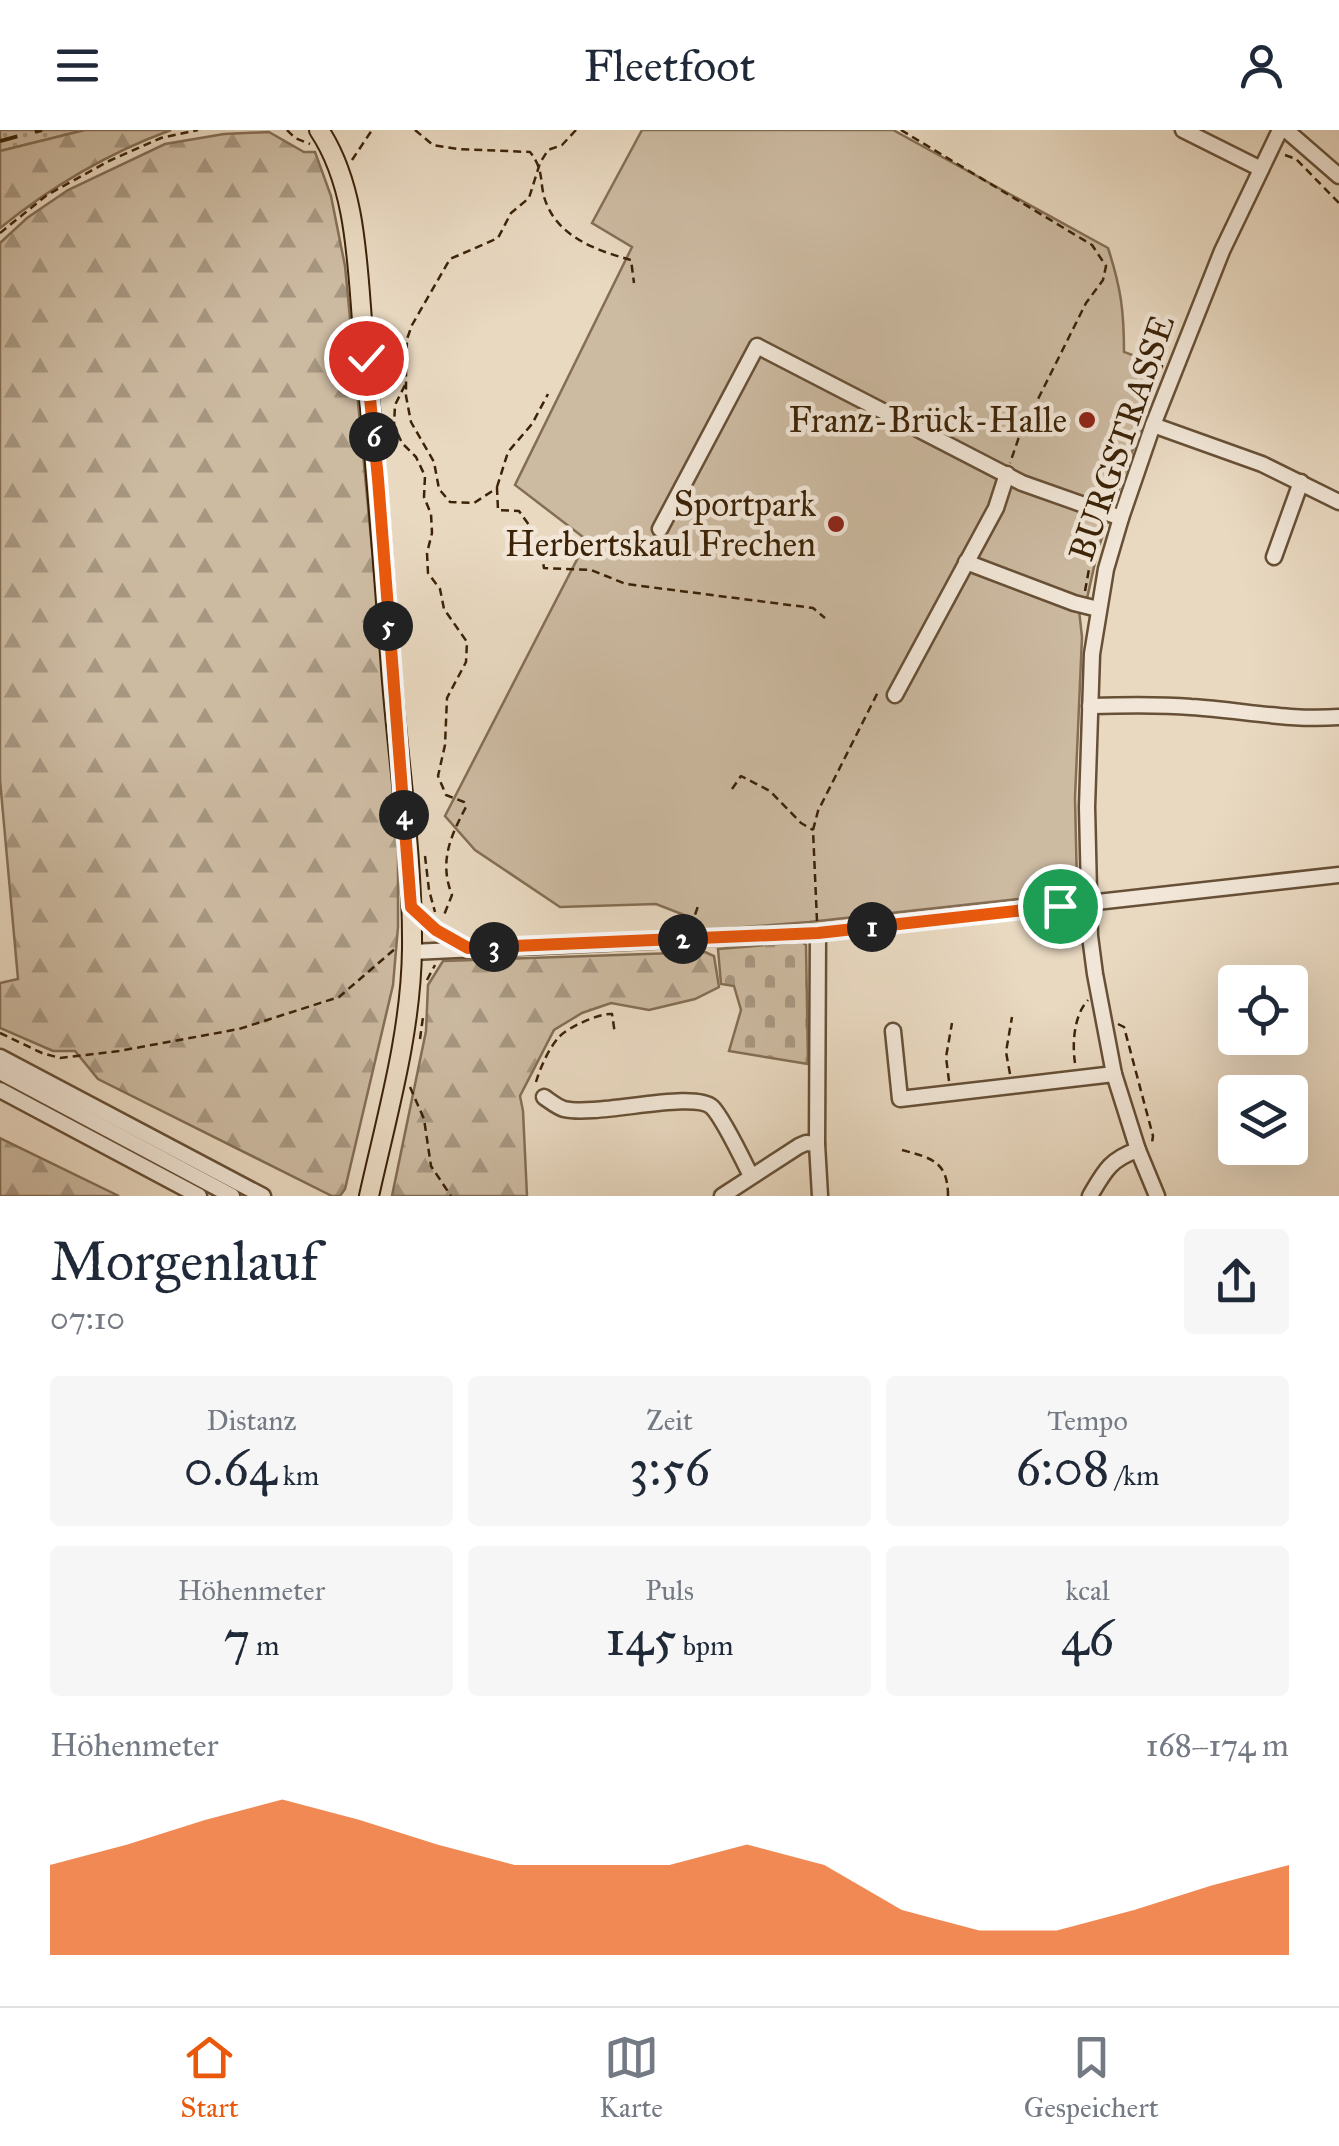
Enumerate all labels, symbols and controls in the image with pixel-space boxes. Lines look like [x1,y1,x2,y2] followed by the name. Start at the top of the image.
[50,38,105,93] icon: menu
[584,38,755,93] text: Fleetfoot
[1234,38,1289,93] icon: person
[1060,309,1184,567] street label: BURGSTRASSE
[324,316,409,401] pin
[339,331,394,386] icon: check
[789,399,1067,442] place label: Franz-Brück-Halle
[1076,409,1098,431] marker: Franz-Brück-Halle
[349,412,399,462] pin: 6
[367,419,381,454] text: 6
[505,483,817,566] place label: Sportpark Herbertskaul Frechen
[825,513,847,535] marker: Sportpark Herbertskaul Frechen
[363,601,413,651] pin: 5
[381,608,395,643] text: 5
[379,790,429,840] pin: 4
[396,797,412,832] text: 4
[1018,864,1103,949] pin
[1033,879,1088,934] icon: arrive
[847,902,897,952] pin: 1
[866,909,878,944] text: 1
[658,914,708,964] pin: 2
[676,921,690,956] text: 2
[469,922,519,972] pin: 3
[488,929,500,964] text: 3
[1218,965,1308,1165] map controls
[1218,965,1308,1055] button: locate
[1218,1075,1308,1165] button: layers
[50,1228,319,1295] text: Morgenlauf
[1184,1229,1289,1334] button: share
[50,1299,125,1338] text: 07:10
[207,1403,296,1438] text: Distanz
[646,1403,693,1438] text: Zeit
[1047,1403,1128,1438] text: Tempo
[184,1438,277,1499] text: 0.64
[629,1438,710,1499] text: 3:56
[1015,1438,1109,1499] text: 6:08
[277,1458,319,1493] text: km
[1109,1458,1160,1493] text: /km
[178,1573,325,1608] text: Höhenmeter
[645,1573,694,1608] text: Puls
[1065,1573,1110,1608] text: kcal
[223,1608,250,1669] text: 7
[606,1608,676,1669] text: 145
[1061,1608,1114,1669] text: 46
[250,1628,280,1663] text: m
[676,1628,733,1663] text: bpm
[50,1726,219,1765] text: Höhenmeter
[1146,1726,1289,1765] text: 168–174 m
[180,2030,239,2125] tab: Start
[599,2030,663,2125] tab: Karte
[1024,2030,1159,2125] tab: Gespeichert

